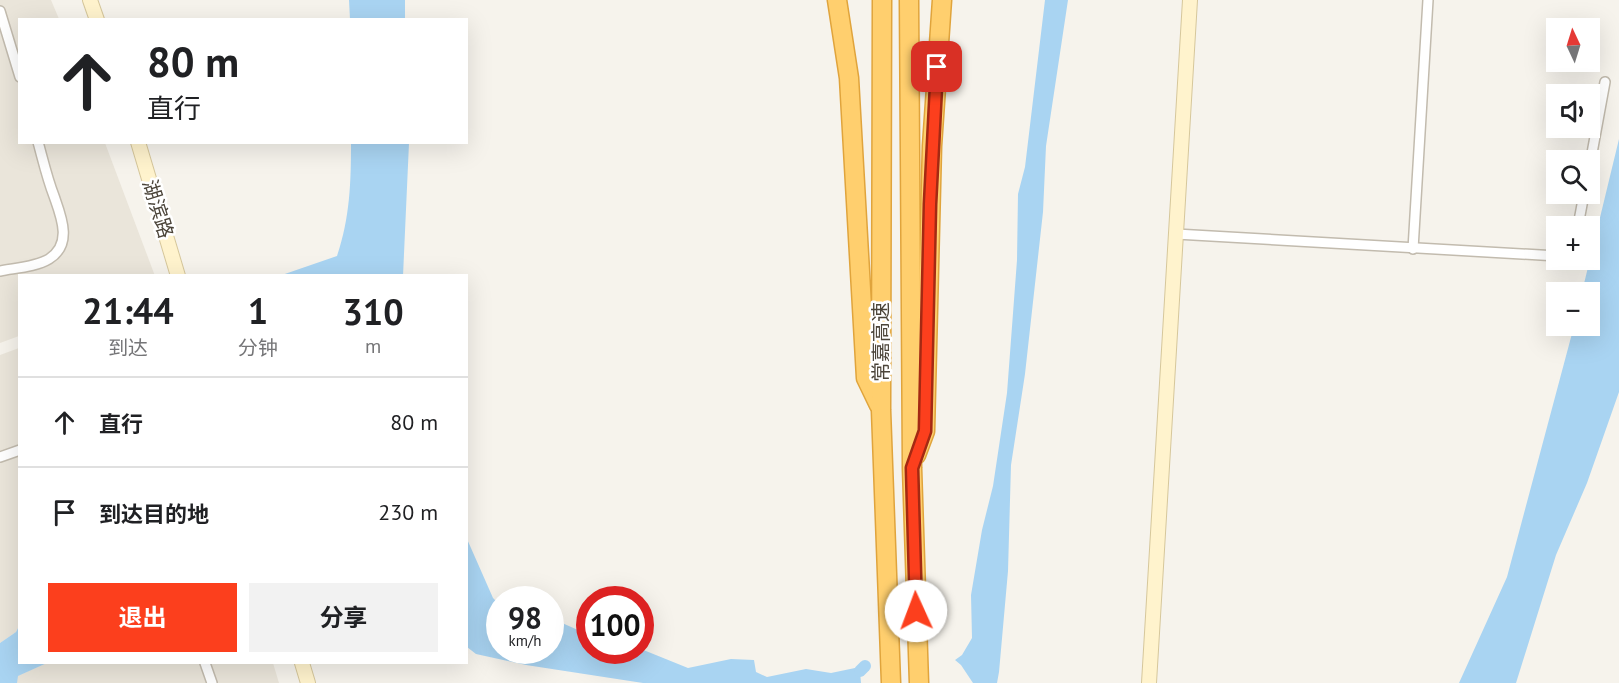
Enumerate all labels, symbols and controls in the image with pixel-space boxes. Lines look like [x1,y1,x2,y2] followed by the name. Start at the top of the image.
[1546,18,1600,72] north arrow
[1546,18,1600,336] map controls
[147,34,239,89] text: 80 m
[911,41,962,92] pin
[48,42,126,120] icon: ahead
[920,50,953,83] icon: arrive
[1546,84,1600,138] button: sound
[147,91,201,125] text: 直行
[1546,150,1600,204] button: search
[137,177,179,241] street label: 湖滨路
[1546,216,1600,270] button: +
[1546,282,1600,336] button: −
[82,287,174,334] text: 21:44
[248,287,268,334] text: 1
[342,288,404,335] text: 310
[868,302,894,382] street label: 常嘉高速
[365,333,381,359] text: m
[108,335,148,361] text: 到达
[238,335,278,361] text: 分钟
[48,406,81,439] icon: ahead
[390,408,438,436] text: 80 m
[99,410,143,438] text: 直行
[48,496,81,529] icon: arrive
[378,498,438,526] text: 230 m
[99,500,209,528] text: 到达目的地
[884,579,948,643] position arrow
[48,583,237,652] button: 退出
[249,583,438,652] button: 分享
[576,586,654,664] speed limit sign: 100
[508,598,542,637] text: 98
[509,631,541,650] text: km/h

